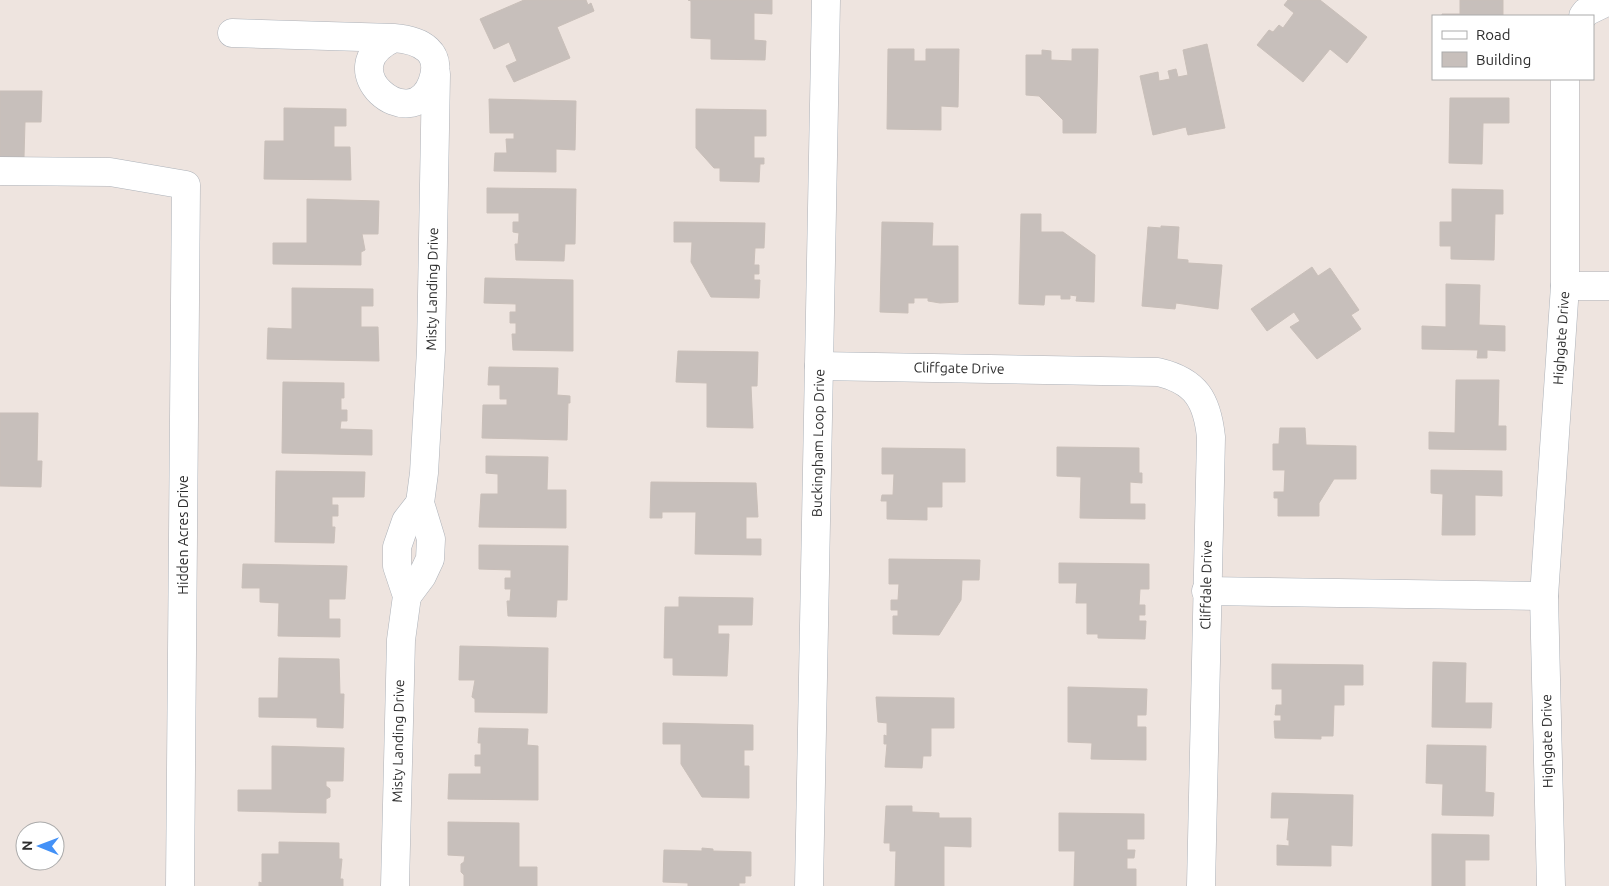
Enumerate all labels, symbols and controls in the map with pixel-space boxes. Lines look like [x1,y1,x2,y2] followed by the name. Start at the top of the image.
[1432,15,1594,80] legend
[1476,26,1511,43] text: Road
[1476,51,1531,68] text: Building
[423,227,441,351] street label: Misty Landing Drive
[1550,291,1572,385] street label: Highgate Drive
[913,359,1005,377] street label: Cliffgate Drive
[809,369,827,517] street label: Buckingham Loop Drive
[175,475,191,595] street label: Hidden Acres Drive
[1197,540,1215,630] street label: Cliffdale Drive
[389,679,407,803] street label: Misty Landing Drive
[1538,694,1556,788] street label: Highgate Drive
[15,821,65,871] north arrow
[19,840,35,851] text: N

